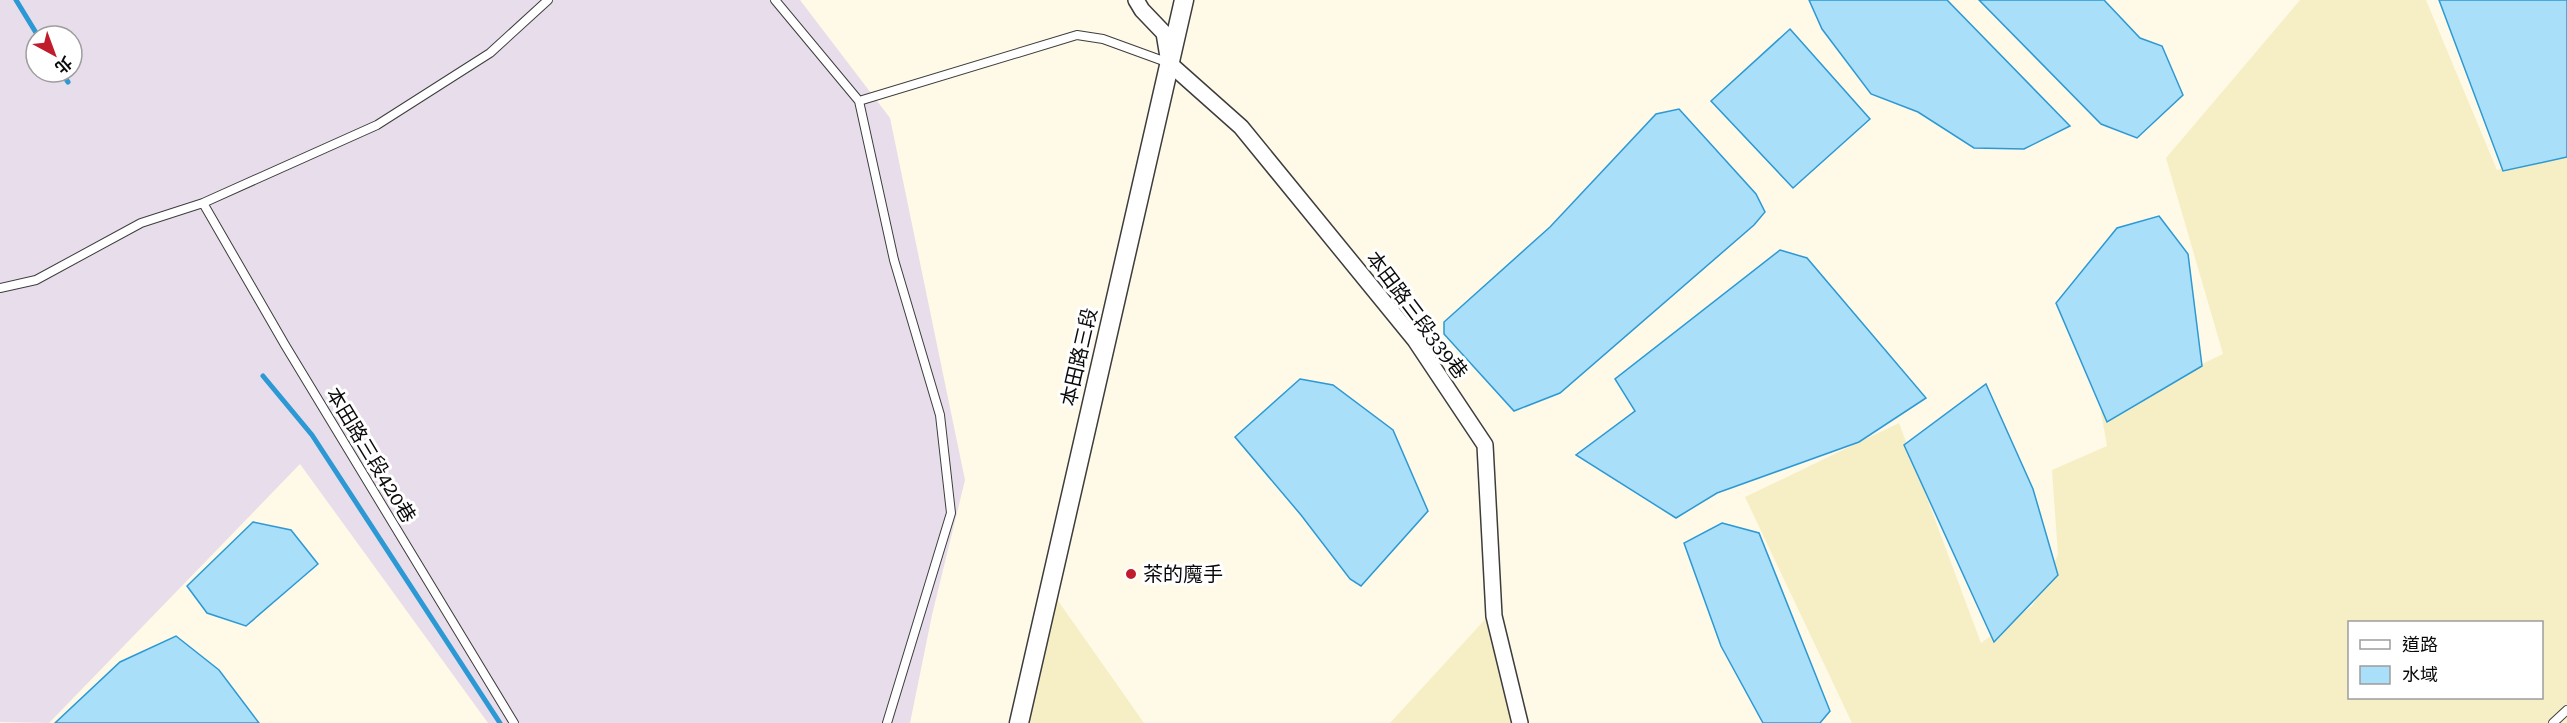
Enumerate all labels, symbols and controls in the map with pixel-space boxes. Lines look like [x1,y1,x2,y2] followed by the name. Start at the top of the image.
[24,24,84,84] north arrow
[51,53,76,77] text: 北
[1361,246,1473,384] street label: 本田路三段339巷
[1056,306,1102,408] street label: 本田路三段
[321,383,421,527] street label: 本田路三段420巷
[1143,562,1223,586] place label: 茶的魔手
[1124,567,1138,581] marker: 茶的魔手
[2348,621,2543,699] legend
[2402,634,2438,655] text: 道路
[2402,664,2438,685] text: 水域

